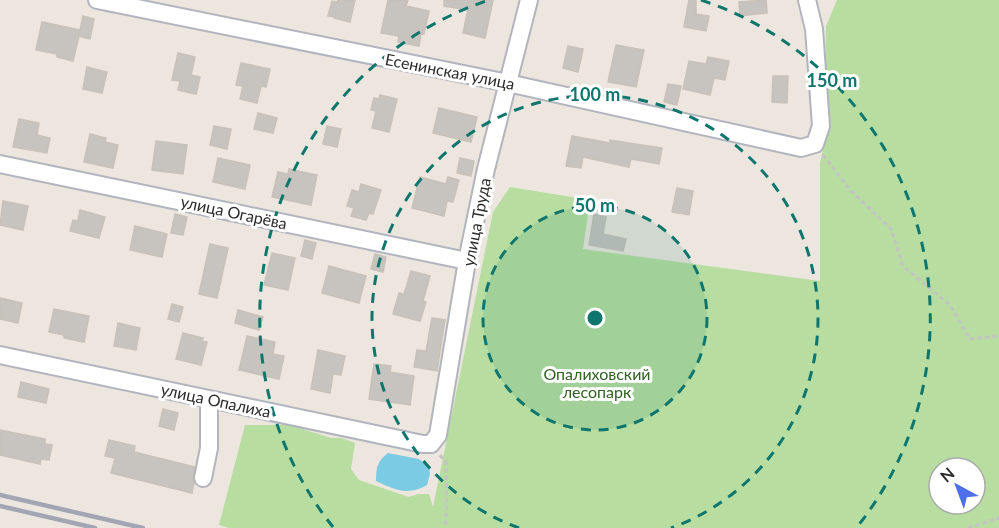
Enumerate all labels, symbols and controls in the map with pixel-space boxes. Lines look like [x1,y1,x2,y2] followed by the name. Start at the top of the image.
[384,49,516,93] street label: Есенинская улица
[807,69,857,91] text: 150 m
[570,83,620,105] text: 100 m
[458,176,494,268] street label: улица Труда
[179,191,289,233] street label: улица Огарёва
[575,194,615,216] text: 50 m
[585,308,605,328] centre of rings
[543,364,651,401] park label: Опалиховский лесопарк
[159,379,273,421] street label: улица Опалиха
[927,456,987,516] north arrow
[936,463,958,486] text: N

